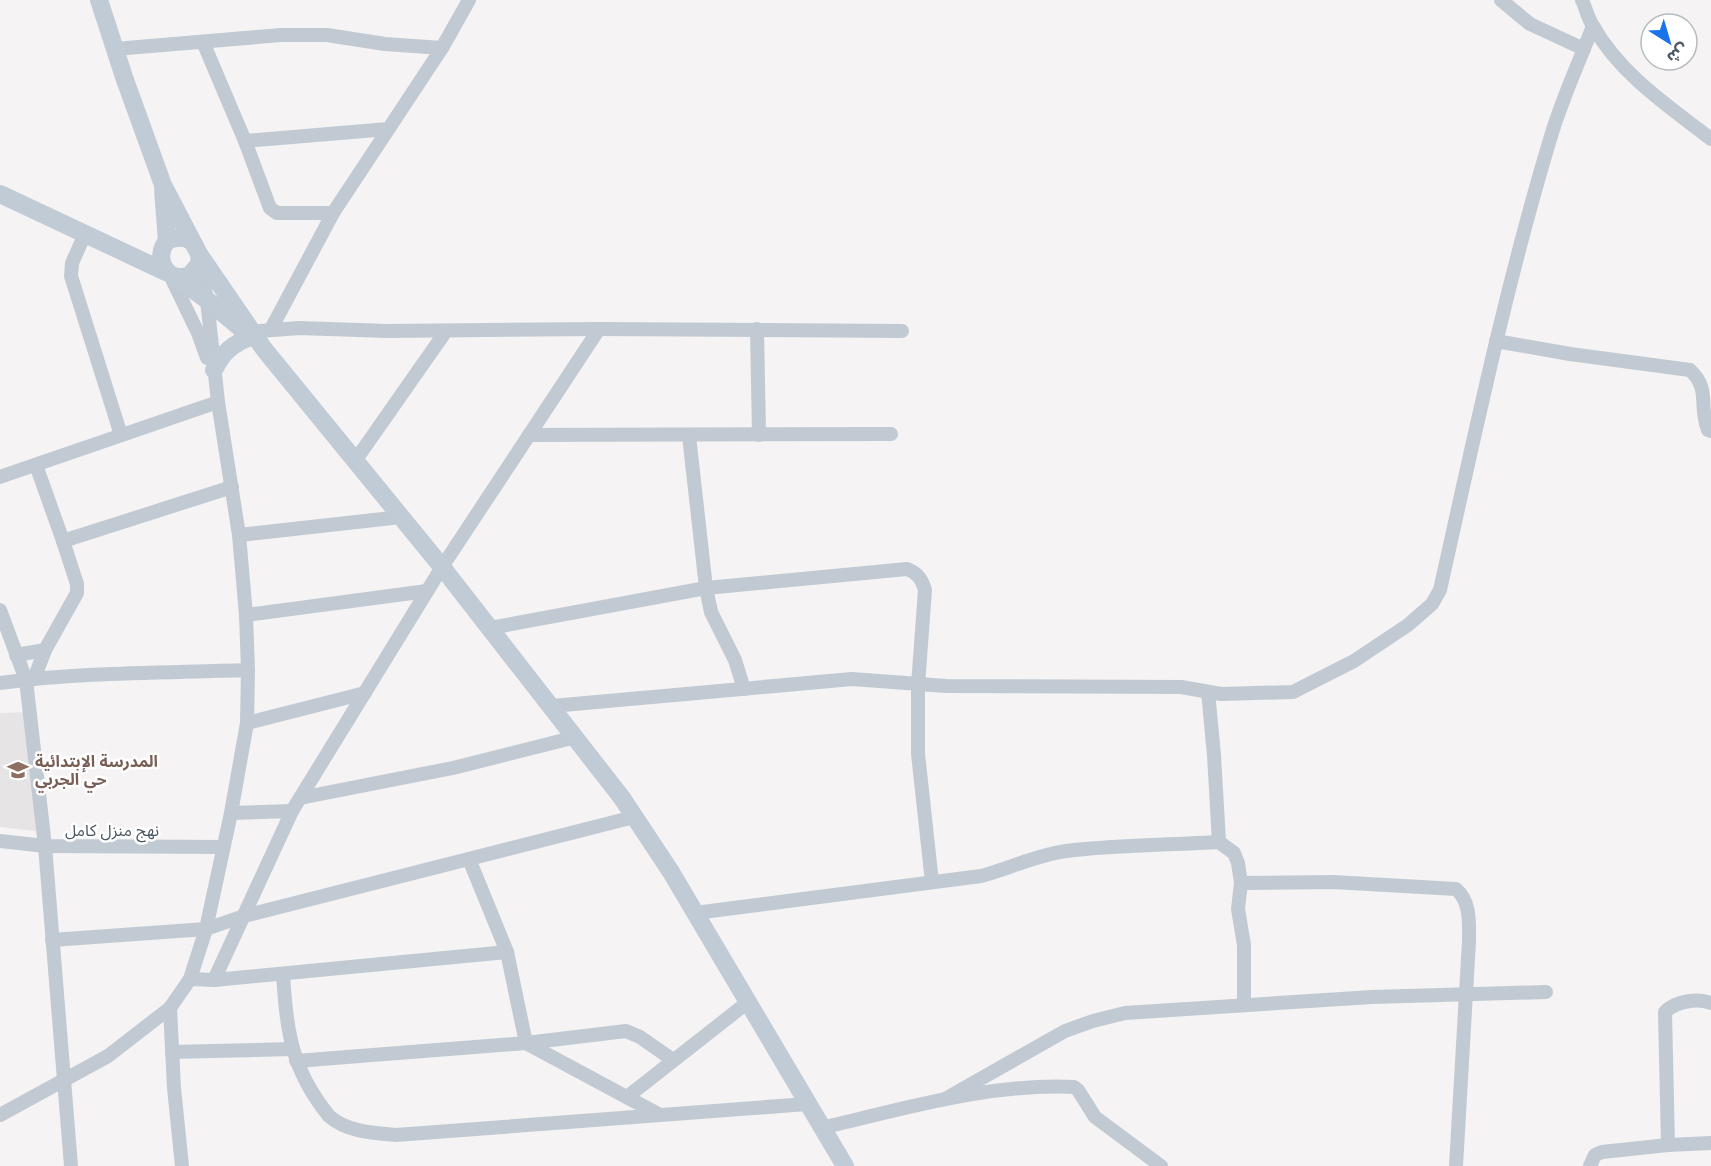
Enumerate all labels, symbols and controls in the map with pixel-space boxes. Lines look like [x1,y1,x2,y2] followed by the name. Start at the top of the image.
[1639,12,1699,72] north arrow
[1663,39,1693,69] text: ش
[35,751,158,793] place label: المدرسة الإبتدائية حي الجربي
[6,758,30,782] school or university icon: المدرسة الإبتدائية حي الجربي
[65,820,159,843] street label: نهج منزل كامل

